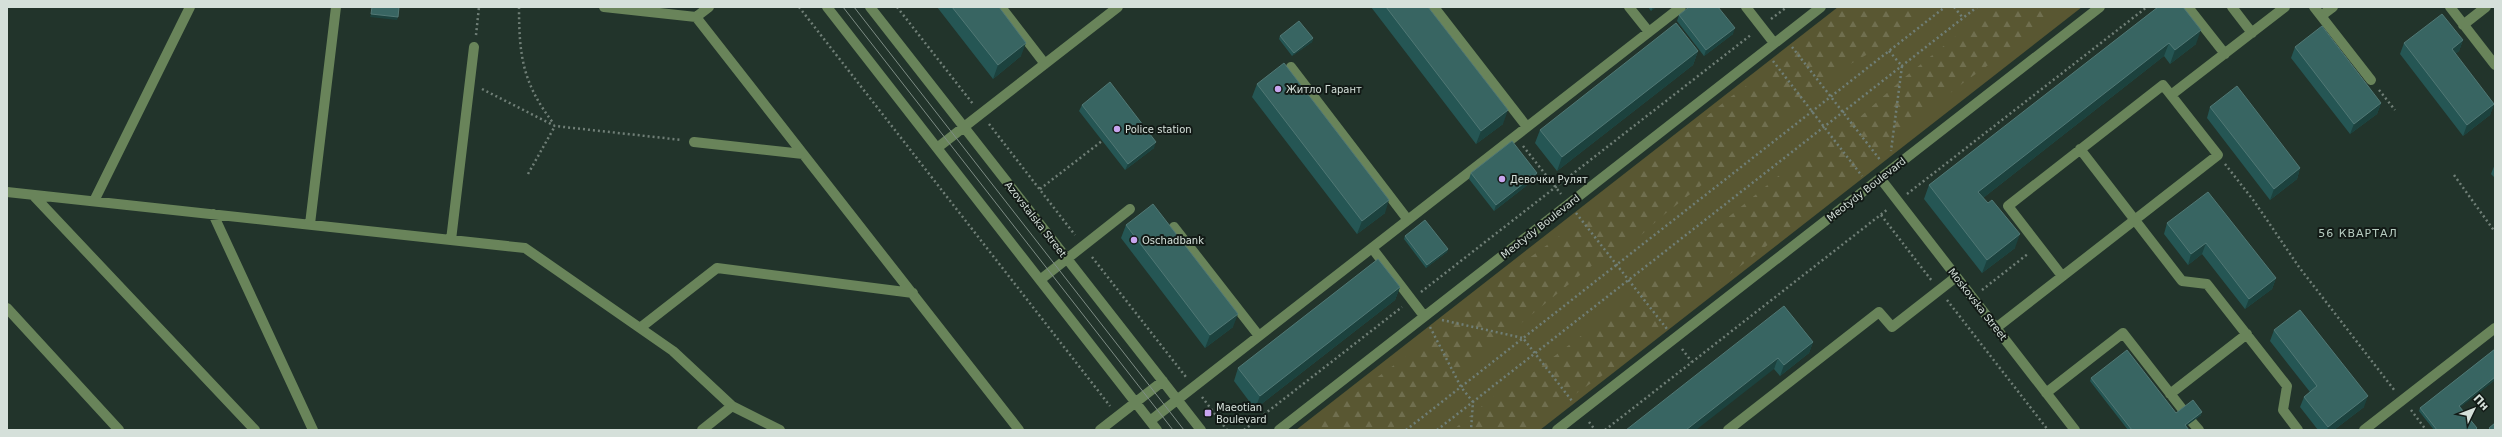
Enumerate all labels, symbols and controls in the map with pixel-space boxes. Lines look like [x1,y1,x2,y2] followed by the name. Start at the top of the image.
[1273,84,1283,94] marker: Житло Гарант
[1286,84,1362,95] place label: Житло Гарант
[1112,124,1122,134] marker: Police station
[1125,124,1192,135] place label: Police station
[1825,155,1908,224] street label: Meotydy Boulevard
[1497,174,1507,184] marker: Девочки Рулят
[1510,174,1588,185] place label: Девочки Рулят
[1003,179,1069,259] street label: Azovstalska Street
[1499,192,1582,261] street label: Meotydy Boulevard
[2318,227,2398,240] district label: 56 КВАРТАЛ
[1129,235,1139,245] marker: Oschadbank
[1142,235,1204,246] place label: Oschadbank
[1946,266,2009,342] street label: Moskovska Street
[2454,389,2494,429] north arrow
[2470,392,2491,413] text: Пн
[1216,402,1267,425] place label: Maeotian Boulevard
[1203,408,1213,418] marker: Maeotian Boulevard

